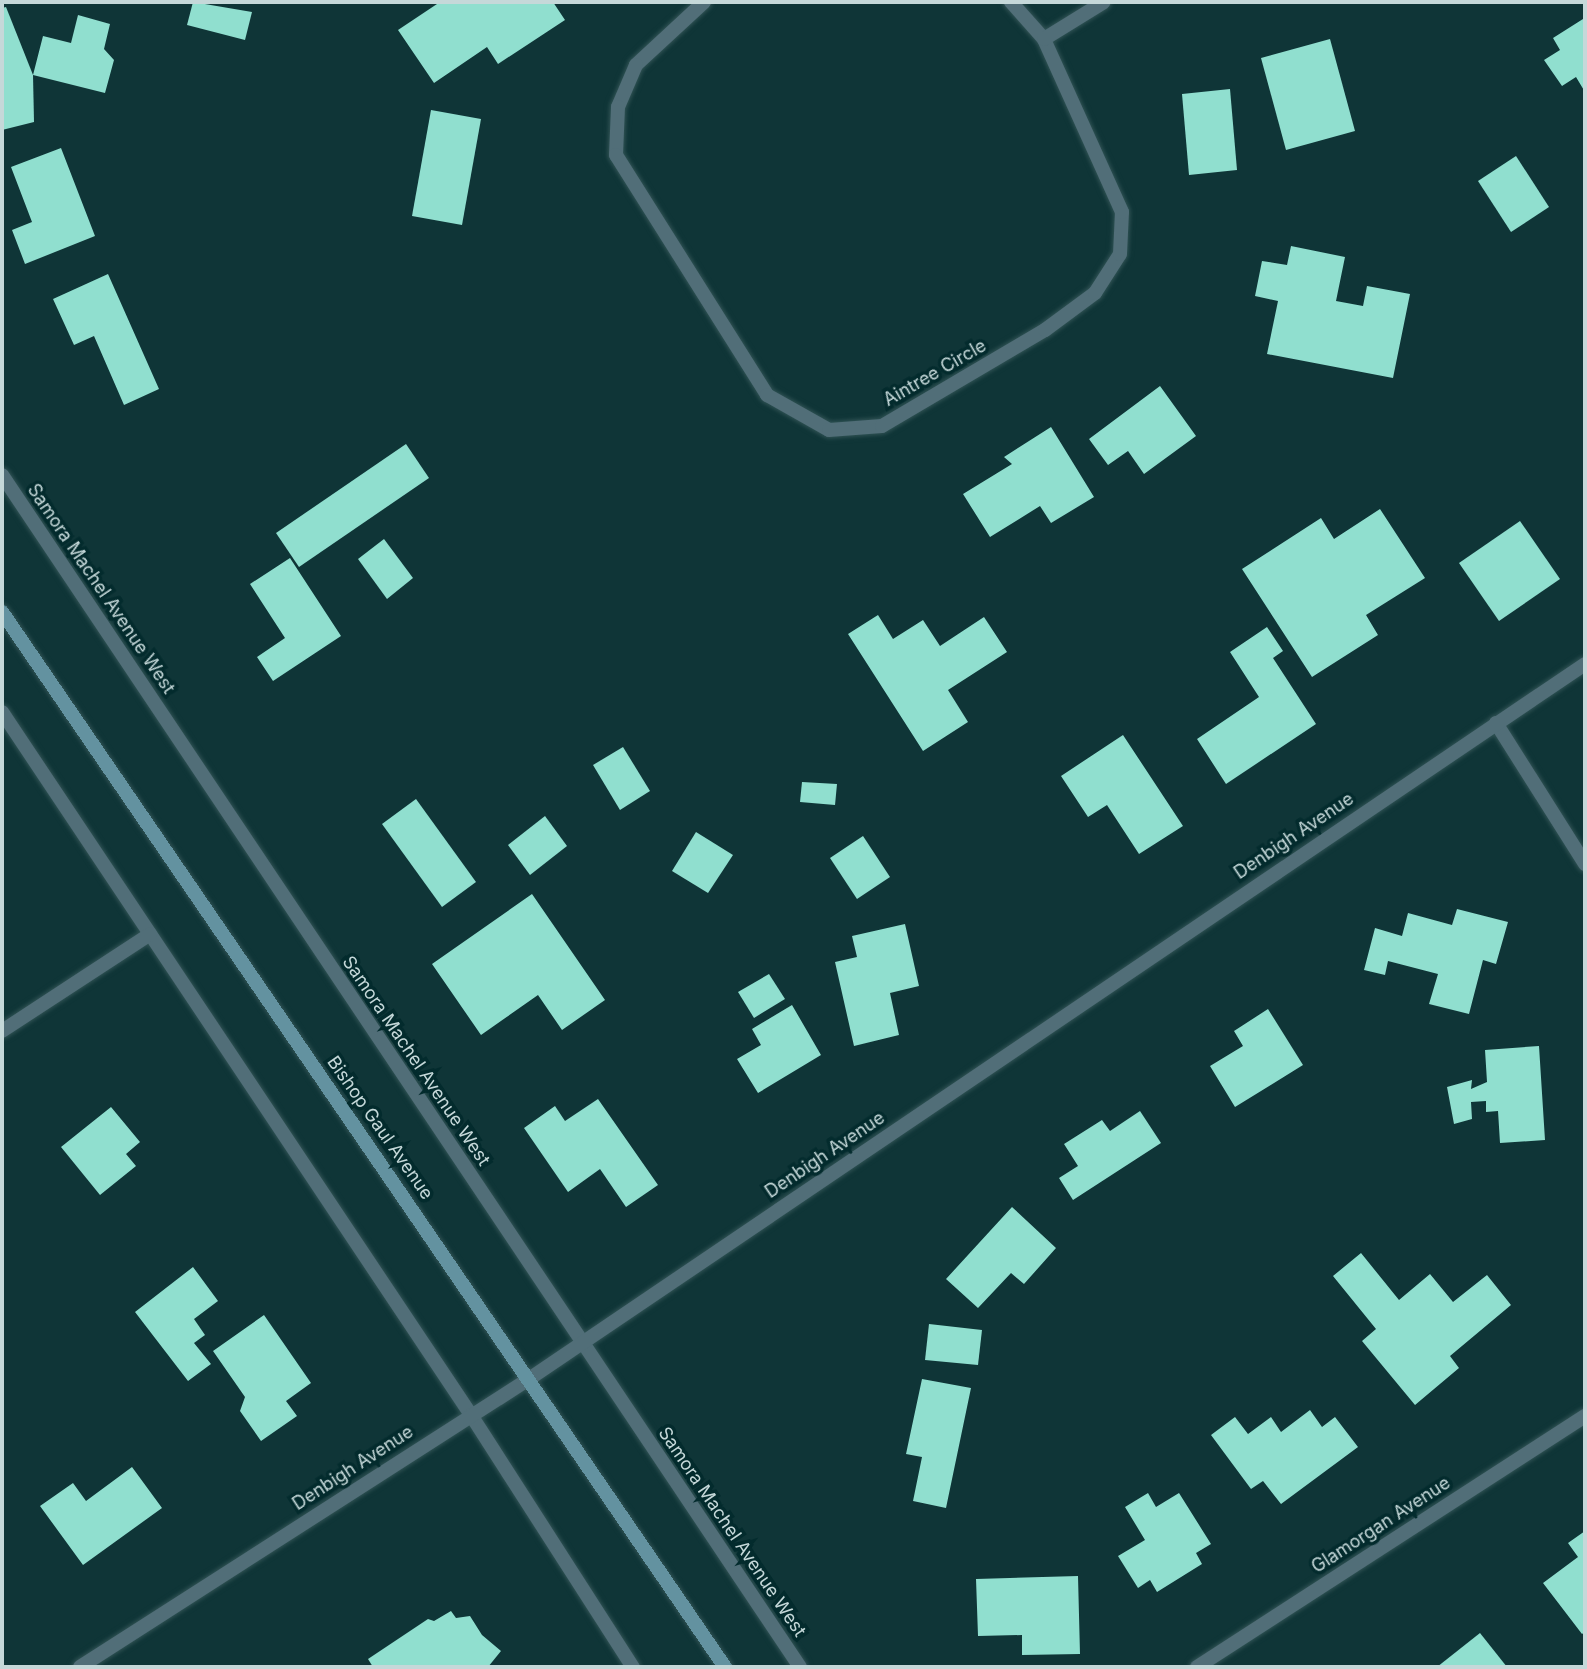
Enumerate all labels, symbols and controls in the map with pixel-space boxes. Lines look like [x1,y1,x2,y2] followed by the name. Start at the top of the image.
[880,335,990,411] street label: Aintree Circle
[23,480,179,698] street label: Samora Machel Avenue West
[1230,788,1358,884] street label: Denbigh Avenue
[338,952,494,1170] street label: Samora Machel Avenue West
[322,1052,438,1204] street label: Bishop Gaul Avenue
[761,1107,889,1203] street label: Denbigh Avenue
[289,1421,417,1515] street label: Denbigh Avenue
[654,1423,810,1641] street label: Samora Machel Avenue West
[1308,1472,1454,1578] street label: Glamorgan Avenue

